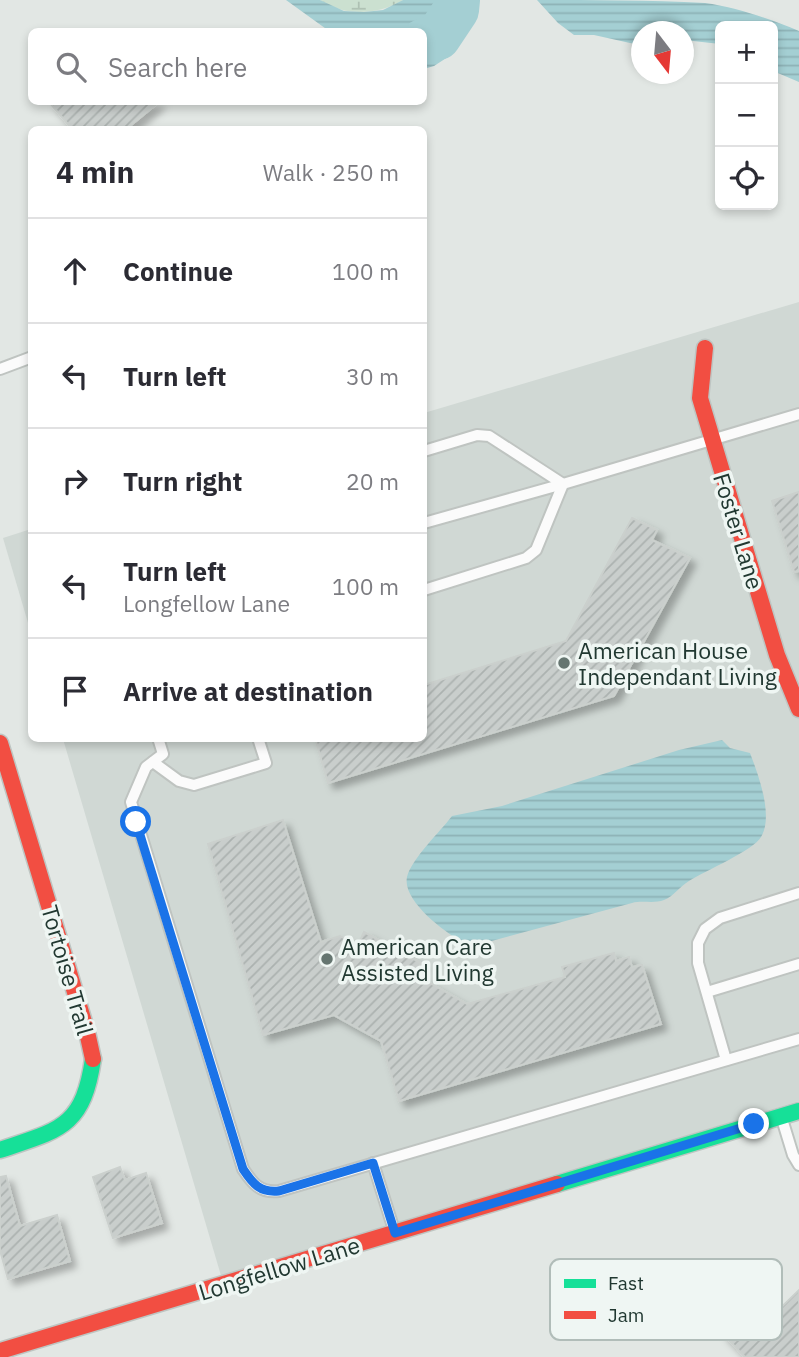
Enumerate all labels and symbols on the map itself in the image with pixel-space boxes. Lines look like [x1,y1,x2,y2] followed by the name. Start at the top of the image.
[631,21,694,84] north arrow
[707,469,771,593] street label: Foster Lane
[578,635,777,691] place label: American House Independant Living
[556,655,572,671] marker: American House Independant Living
[120,806,151,837] route start
[35,902,101,1038] street label: Tortoise Trail
[341,931,494,987] place label: American Care Assisted Living
[319,951,335,967] marker: American Care Assisted Living
[738,1108,769,1139] route end
[195,1229,363,1307] street label: Longfellow Lane
[550,1259,782,1340] legend
[608,1271,644,1295] text: Fast
[608,1303,644,1327] text: Jam

